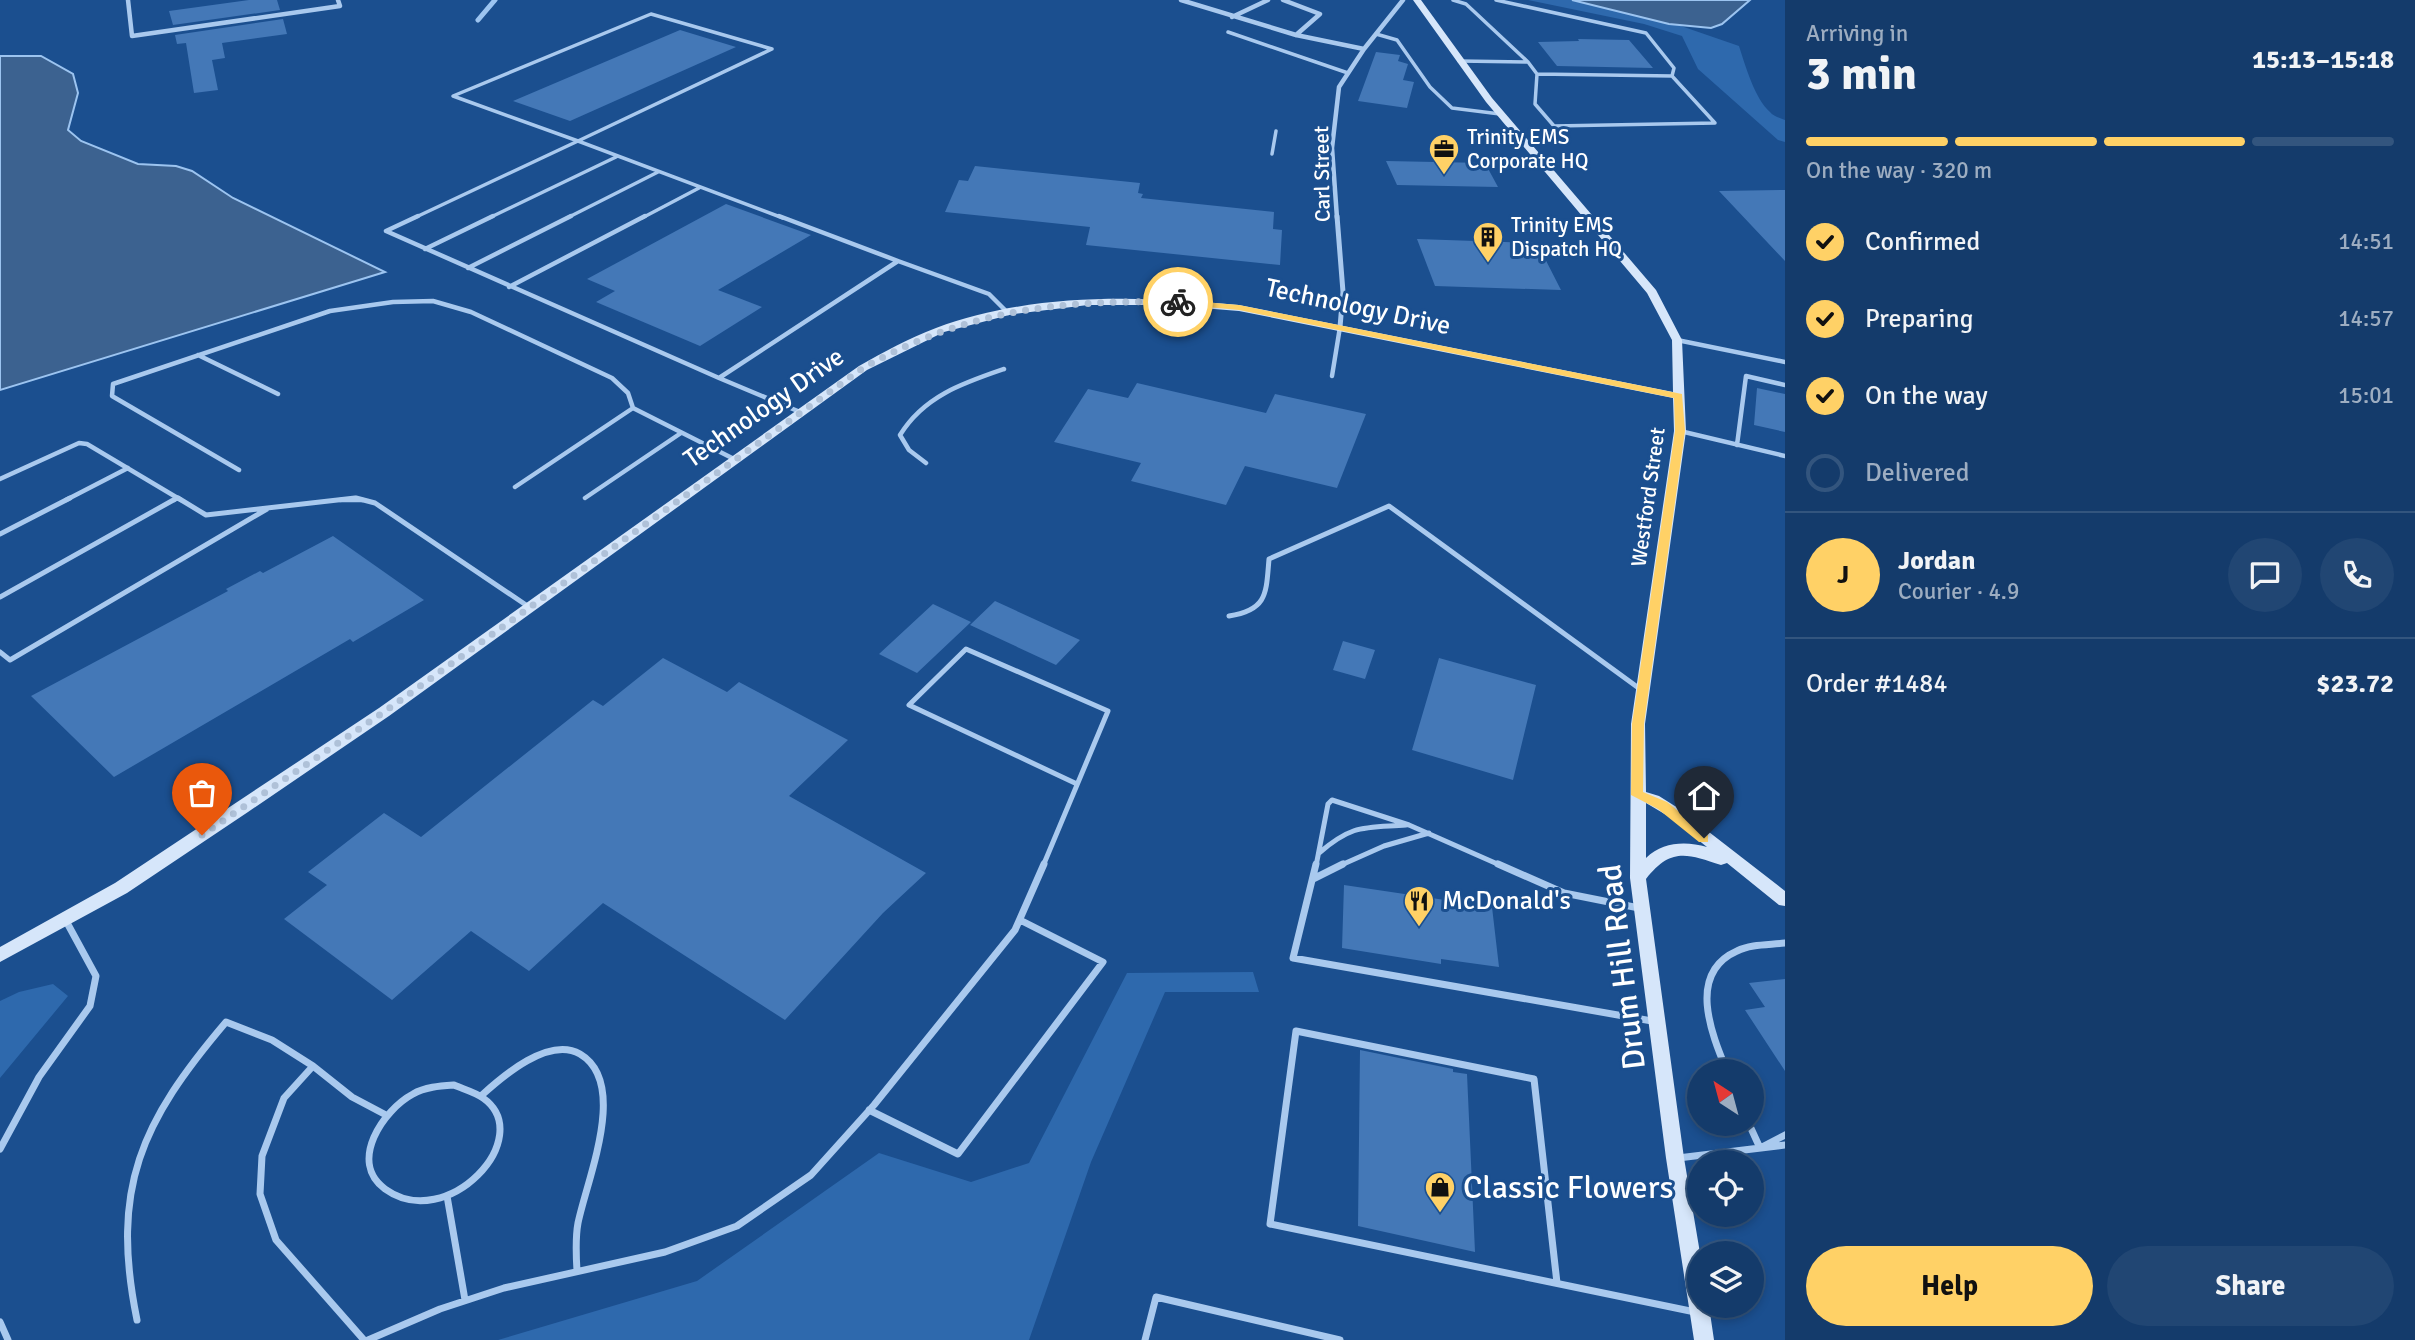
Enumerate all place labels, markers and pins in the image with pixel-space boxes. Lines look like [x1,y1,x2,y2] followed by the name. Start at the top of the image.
[1467,124,1588,174] place label: Trinity EMS Corporate HQ
[1427,132,1461,176] office icon: Trinity EMS Corporate HQ
[1511,212,1622,262] place label: Trinity EMS Dispatch HQ
[1471,220,1505,264] building icon: Trinity EMS Dispatch HQ
[172,763,232,835] pin
[1674,766,1734,838] pin
[1402,884,1436,928] restaurant icon: McDonald's
[1442,885,1571,917] place label: McDonald's
[1463,1168,1673,1207] place label: Classic Flowers
[1423,1170,1457,1214] shop icon: Classic Flowers

